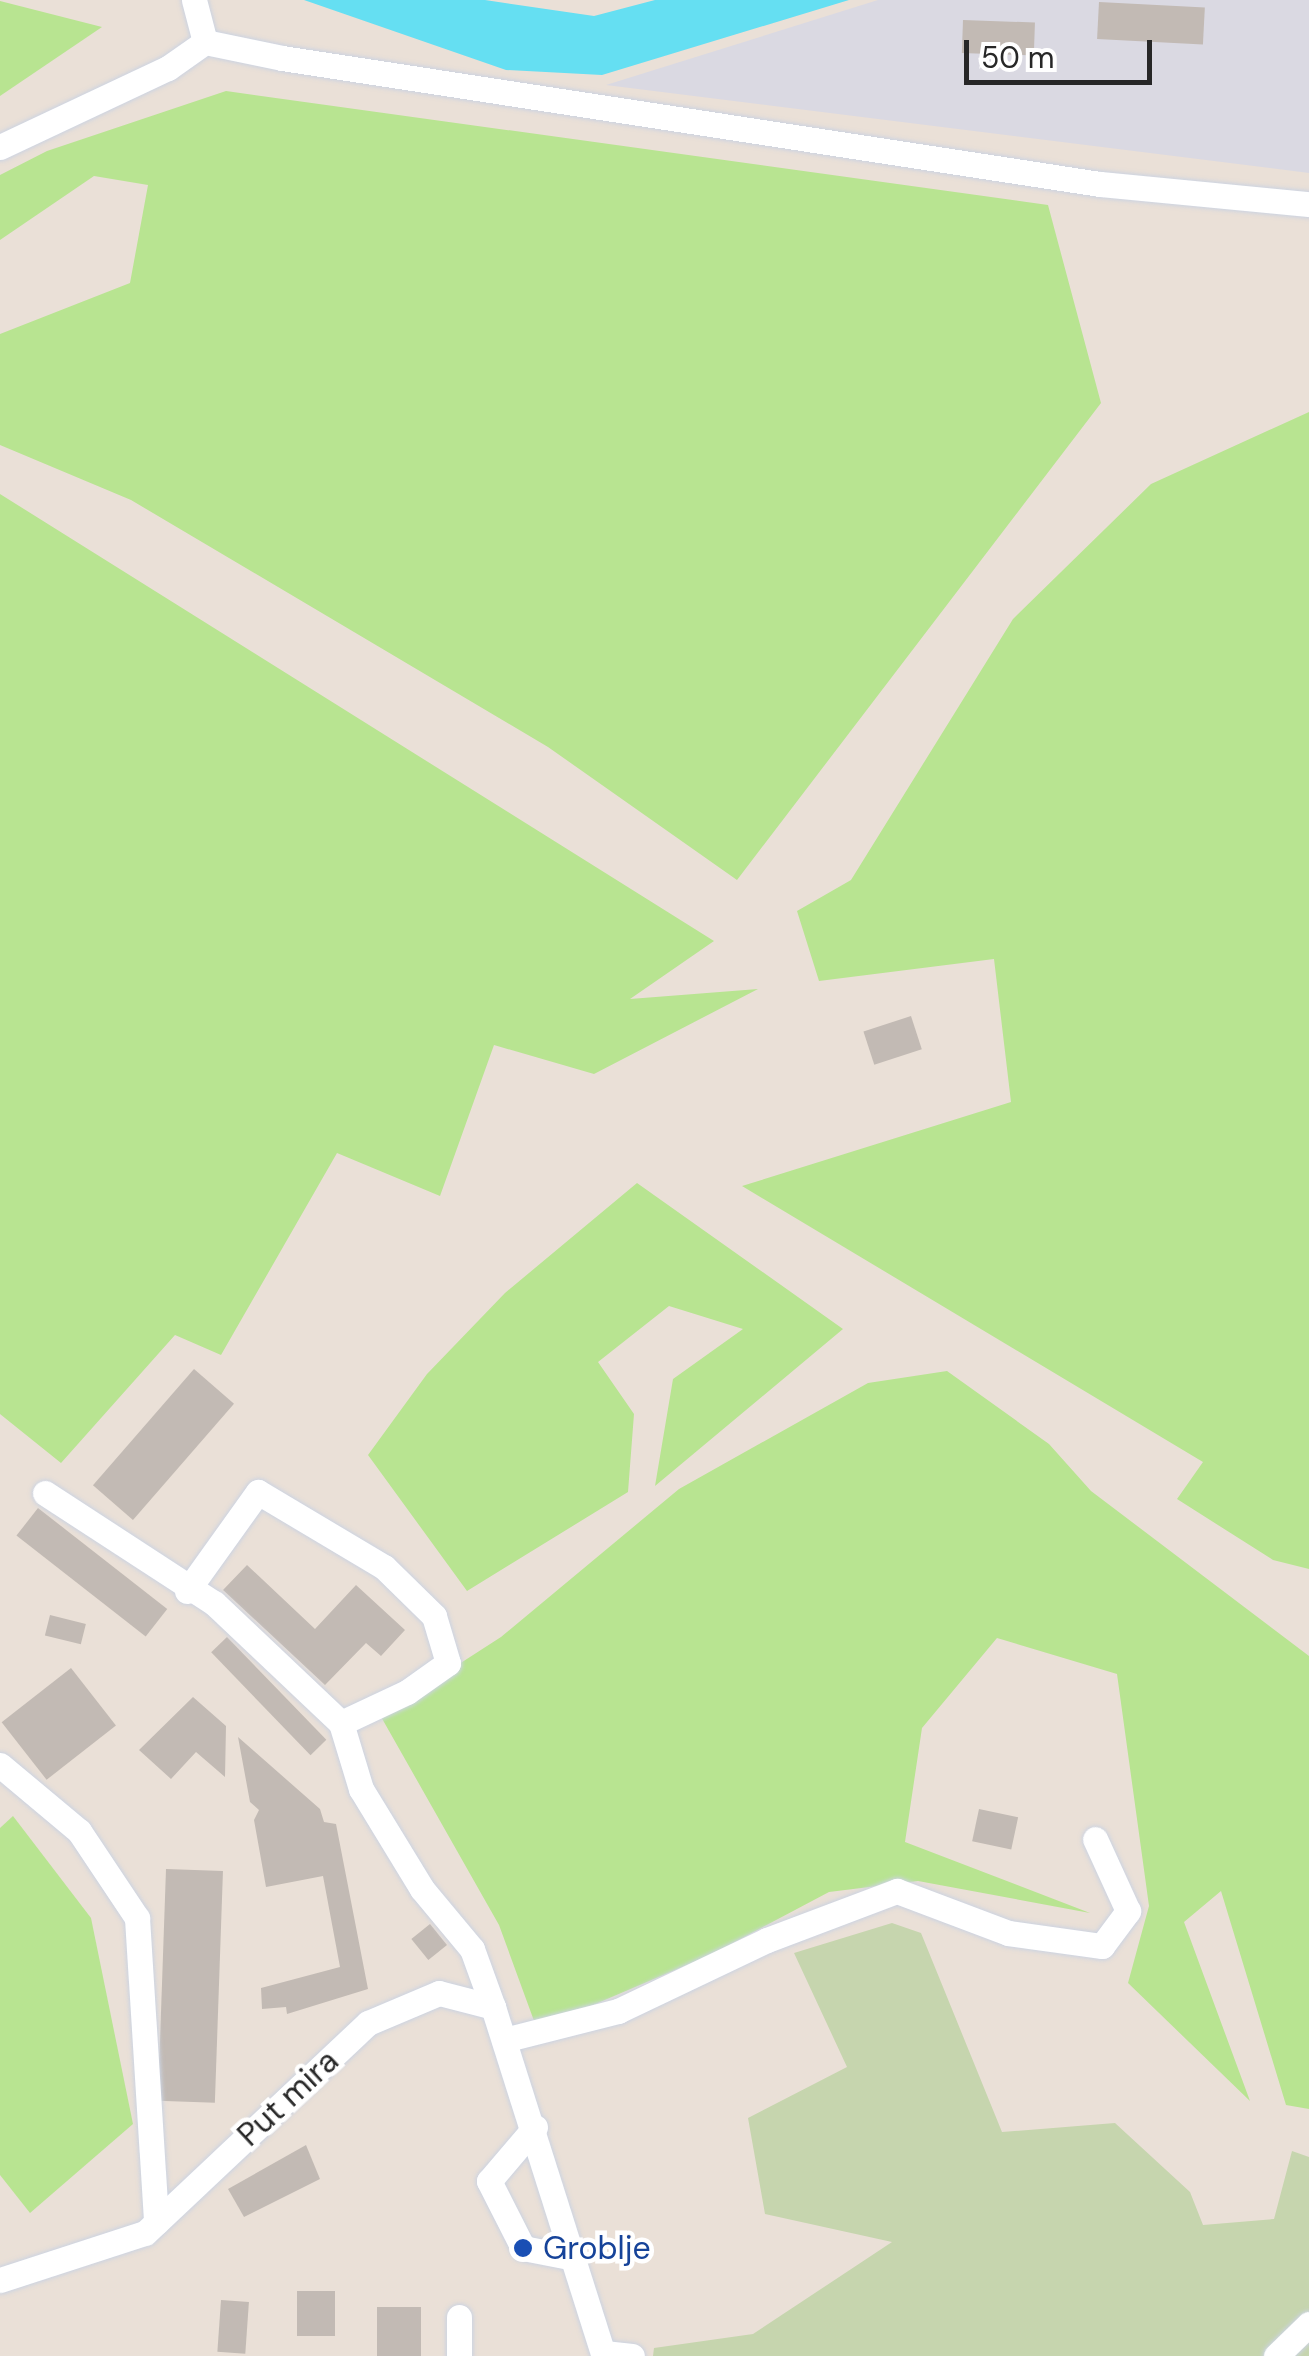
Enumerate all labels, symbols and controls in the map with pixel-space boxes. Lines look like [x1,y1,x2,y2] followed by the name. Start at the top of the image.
[969,20,1156,82] scale bar
[981,38,1055,77] text: 50 m
[230,2042,346,2154] street label: Put mira
[543,2229,651,2267] place label: Groblje
[512,2237,534,2259] marker: Groblje

